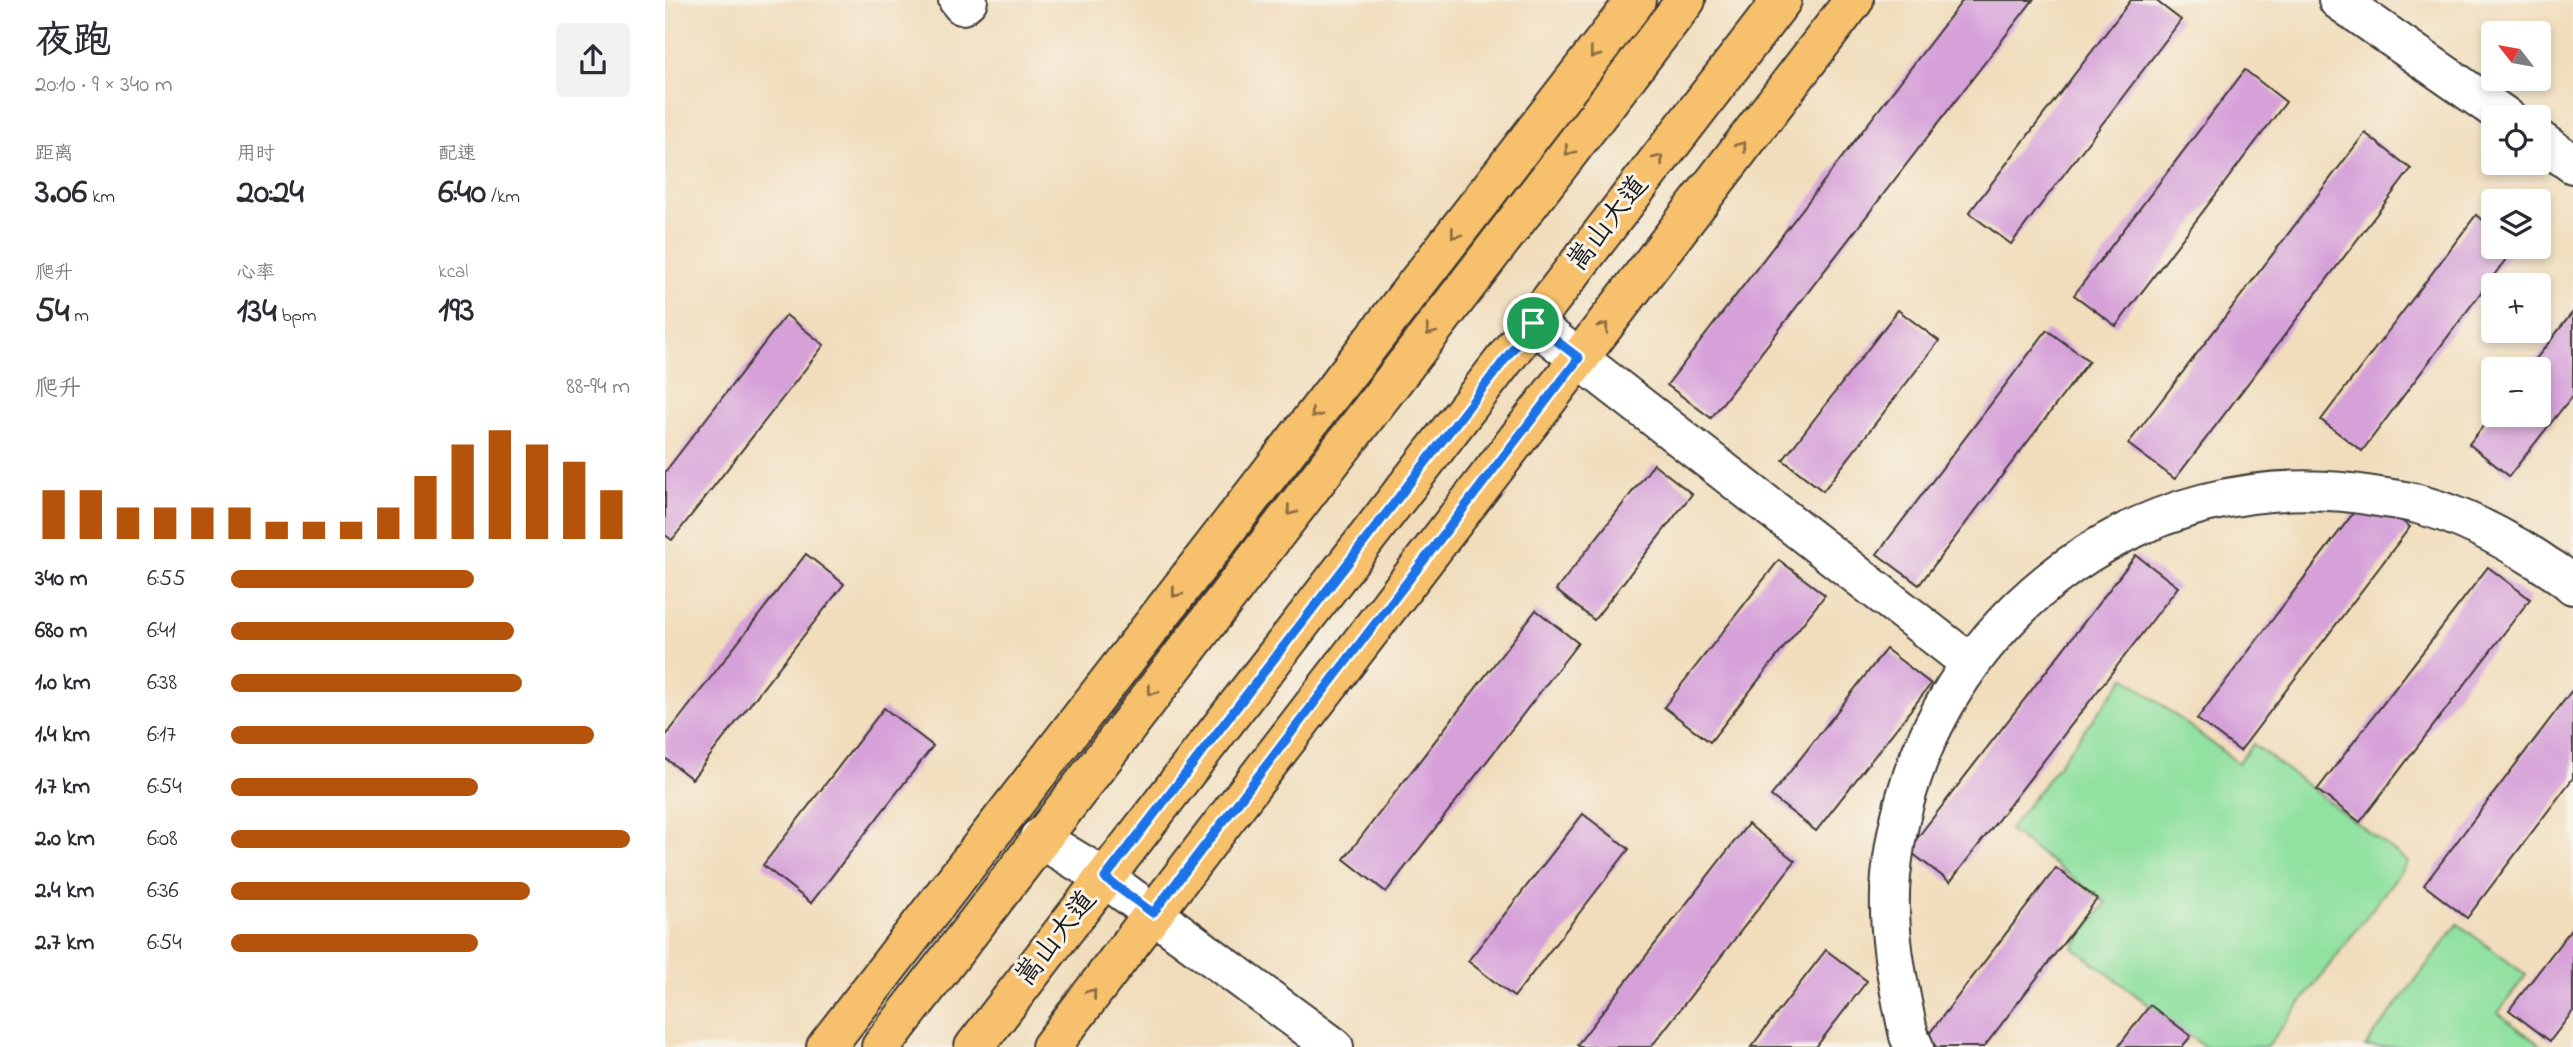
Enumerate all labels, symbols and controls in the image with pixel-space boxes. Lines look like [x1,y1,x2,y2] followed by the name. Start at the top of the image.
[35,15,111,71] text: 夜跑
[2481,21,2551,91] north arrow
[2481,21,2551,427] map controls
[556,23,630,97] button: share
[1589,46,1602,59] one-way arrow
[35,69,173,102] text: 20:10 · 9 × 340 m
[2481,105,2551,175] button: locate
[35,141,73,168] text: 距离
[237,141,275,168] text: 用时
[438,141,476,168] text: 配速
[1734,141,1747,154] one-way arrow
[1565,143,1578,156] one-way arrow
[1651,154,1664,167] one-way arrow
[1558,167,1660,281] street label: 嵩山大道
[35,168,87,219] text: 3.06
[237,168,304,219] text: 20:24
[438,168,486,219] text: 6:40
[87,184,115,211] text: km
[486,184,520,211] text: /km
[2481,189,2551,259] button: layers
[1450,226,1463,238] one-way arrow
[438,259,469,286] text: kcal
[35,260,73,287] text: 爬升
[237,260,275,287] text: 心率
[2481,273,2551,343] button: +
[438,286,474,337] text: 193
[35,287,69,338] text: 54
[237,287,277,338] text: 134
[1503,293,1563,353] pin
[69,303,89,330] text: m
[277,303,317,330] text: bpm
[1514,304,1552,342] icon: arrive
[1595,322,1608,334] one-way arrow
[1426,323,1439,336] one-way arrow
[2481,357,2551,427] button: −
[566,371,630,404] text: 88–94 m
[35,373,81,406] text: 爬升
[1311,406,1324,418] one-way arrow
[1287,503,1300,516] one-way arrow
[35,563,88,596] text: 340 m
[147,563,185,596] text: 6:55
[1171,586,1184,598] one-way arrow
[35,615,87,648] text: 680 m
[147,615,176,648] text: 6:41
[35,667,91,700] text: 1.0 km
[147,667,177,700] text: 6:38
[1148,684,1161,696] one-way arrow
[35,719,90,752] text: 1.4 km
[147,719,176,752] text: 6:17
[35,771,90,804] text: 1.7 km
[147,771,182,804] text: 6:54
[35,823,95,856] text: 2.0 km
[147,823,178,856] text: 6:08
[35,875,94,908] text: 2.4 km
[147,875,179,908] text: 6:36
[1006,882,1108,996] street label: 嵩山大道
[35,927,94,960] text: 2.7 km
[147,927,182,960] text: 6:54
[1084,988,1097,1001] one-way arrow

